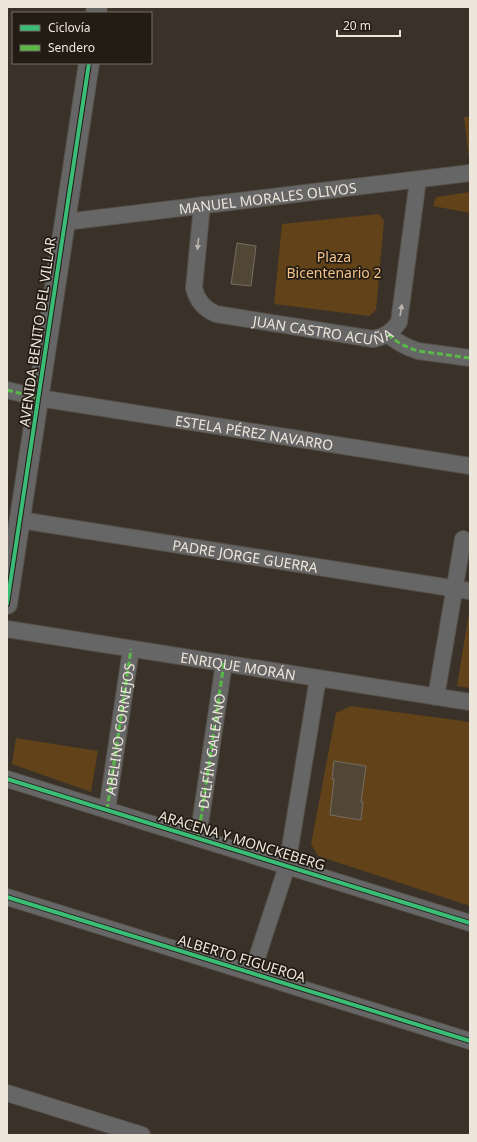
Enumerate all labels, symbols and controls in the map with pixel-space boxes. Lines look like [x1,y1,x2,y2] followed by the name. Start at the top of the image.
[12,12,152,64] legend
[337,12,400,38] scale bar
[343,17,371,34] text: 20 m
[48,19,90,36] text: Ciclovía
[48,39,95,56] text: Sendero
[178,177,358,218] street label: MANUEL MORALES OLIVOS
[14,236,60,428] street label: AVENIDA BENITO DEL VILLAR
[195,238,202,250] one-way arrow
[287,247,381,282] park label: Plaza Bicentenario 2
[398,304,404,316] one-way arrow
[250,310,396,348] street label: JUAN CASTRO ACUÑA
[174,410,335,454] street label: ESTELA PÉREZ NAVARRO
[171,535,319,576] street label: PADRE JORGE GUERRA
[179,647,297,684] street label: ENRIQUE MORÁN
[100,661,138,796] street label: ABELINO CORNEJOS
[193,692,229,810] street label: DELFÍN GALEANO
[156,806,328,874] street label: ARACENA Y MONCKEBERG
[176,930,308,986] street label: ALBERTO FIGUEROA

